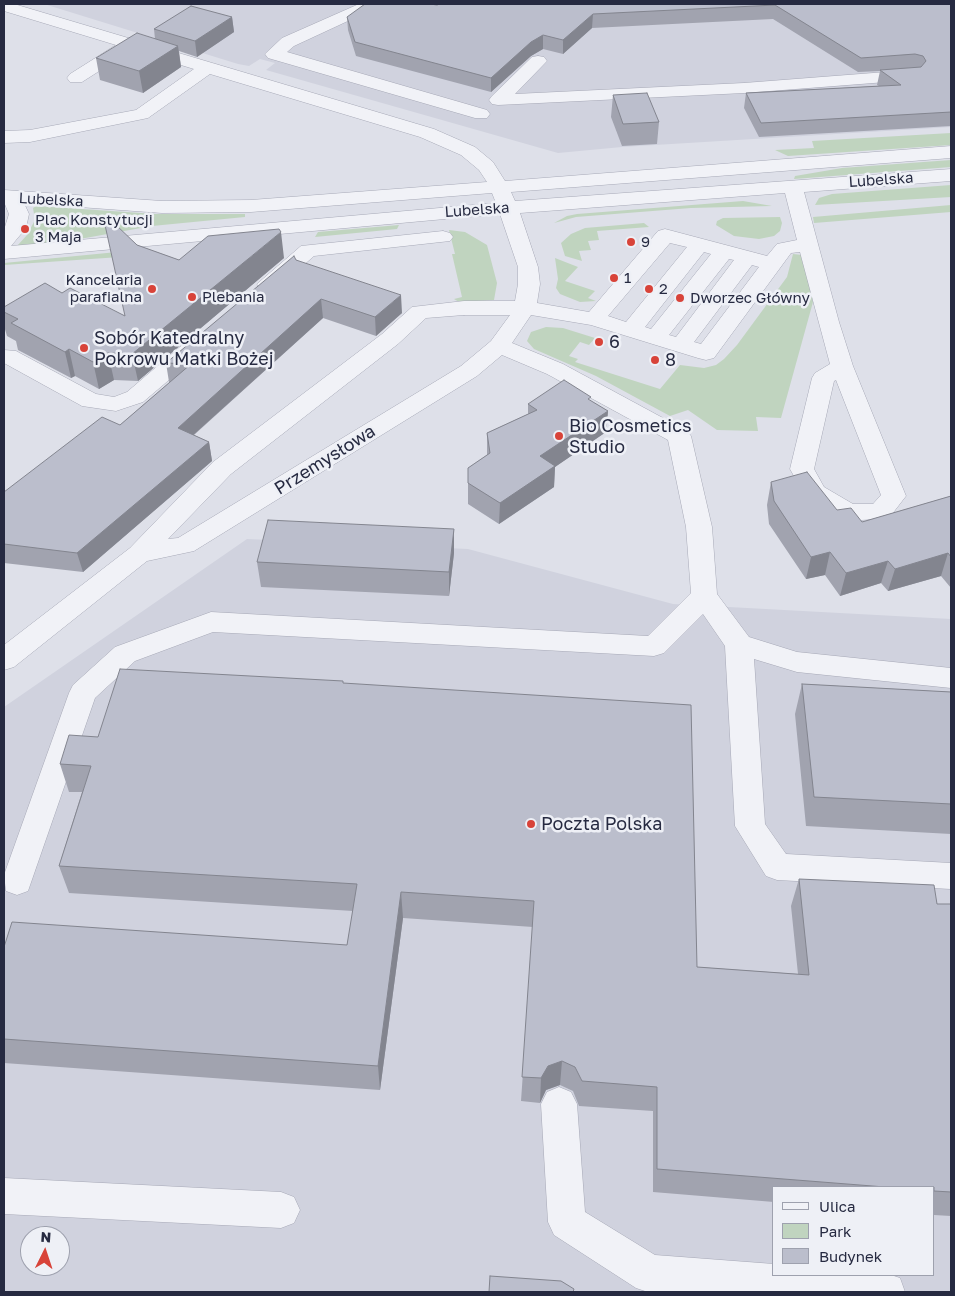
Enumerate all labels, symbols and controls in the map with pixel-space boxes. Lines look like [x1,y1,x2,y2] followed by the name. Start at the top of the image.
[848,169,914,191] street label: Lubelska
[18,189,84,211] street label: Lubelska
[444,199,510,221] street label: Lubelska
[35,211,153,246] place label: Plac Konstytucji 3 Maja
[19,223,31,235] marker: Plac Konstytucji 3 Maja
[641,233,650,251] place label: 9
[625,236,637,248] marker: 9
[624,269,631,287] place label: 1
[66,271,142,306] place label: Kancelaria parafialna
[608,272,620,284] marker: 1
[659,280,668,298] place label: 2
[146,283,158,295] marker: Kancelaria parafialna
[643,283,655,295] marker: 2
[202,288,265,306] place label: Plebania
[690,289,810,307] place label: Dworzec Główny
[186,291,198,303] marker: Plebania
[674,292,686,304] marker: Dworzec Główny
[94,327,273,369] place label: Sobór Katedralny Pokrowu Matki Bożej
[609,331,620,353] place label: 6
[593,336,605,348] marker: 6
[78,342,90,354] marker: Sobór Katedralny Pokrowu Matki Bożej
[665,349,676,371] place label: 8
[649,354,661,366] marker: 8
[569,415,692,458] place label: Bio Cosmetics Studio
[271,420,379,500] street label: Przemysłowa
[553,430,565,442] marker: Bio Cosmetics Studio
[541,813,662,835] place label: Poczta Polska
[525,818,537,830] marker: Poczta Polska
[772,1186,935,1276] legend
[819,1197,855,1215] text: Ulica
[819,1222,851,1240] text: Park
[20,1226,70,1276] north arrow
[40,1228,52,1245] text: N
[819,1247,882,1265] text: Budynek

